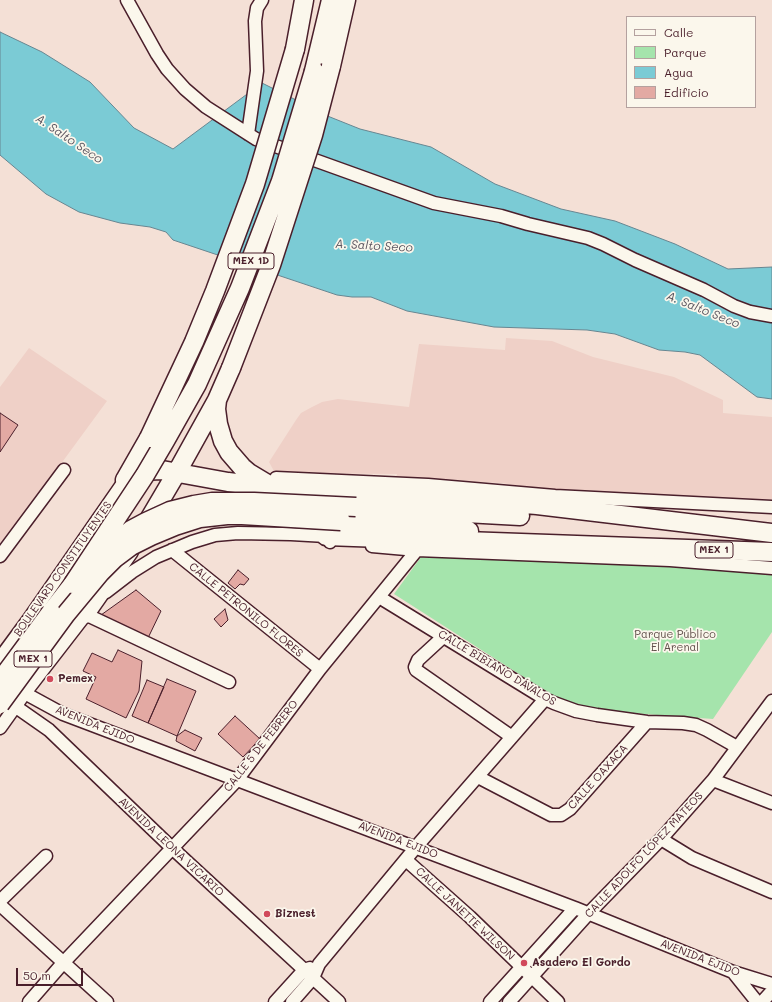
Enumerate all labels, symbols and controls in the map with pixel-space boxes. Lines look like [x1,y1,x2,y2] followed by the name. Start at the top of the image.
[626,16,756,108] legend
[664,24,694,40] text: Calle
[664,44,707,60] text: Parque
[664,64,693,80] text: Agua
[664,84,708,100] text: Edificio
[33,111,105,167] water label: A. Salto Seco
[335,237,413,255] water label: A. Salto Seco
[228,253,274,269] road number: MEX 1D
[664,289,742,331] water label: A. Salto Seco
[11,499,115,639] street label: BOULEVARD CONSTITUYENTES
[695,542,733,558] road number: MEX 1
[186,560,306,660] street label: CALLE PETRONILO FLORES
[436,627,558,709] street label: CALLE BIBIANO DÁVALOS
[634,628,716,654] park label: Parque Público El Arenal
[14,651,52,667] road number: MEX 1
[58,672,93,686] place label: Pemex
[45,674,55,684] marker: Pemex
[221,698,301,794] street label: CALLE 5 DE FEBRERO
[53,703,137,747] street label: AVENIDA EJIDO
[565,742,631,812] street label: CALLE OAXACA
[582,789,706,921] street label: CALLE ADOLFO LÓPEZ MATEOS
[116,795,226,899] street label: AVENIDA LEONA VICARIO
[356,819,440,861] street label: AVENIDA EJIDO
[413,865,517,963] street label: CALLE JANETTE WILSON
[275,907,316,921] place label: Biznest
[262,909,272,919] marker: Biznest
[658,937,742,979] street label: AVENIDA EJIDO
[532,956,630,970] place label: Asadero El Gordo
[519,958,529,968] marker: Asadero El Gordo
[18,960,85,986] scale bar
[23,967,51,983] text: 50 m

